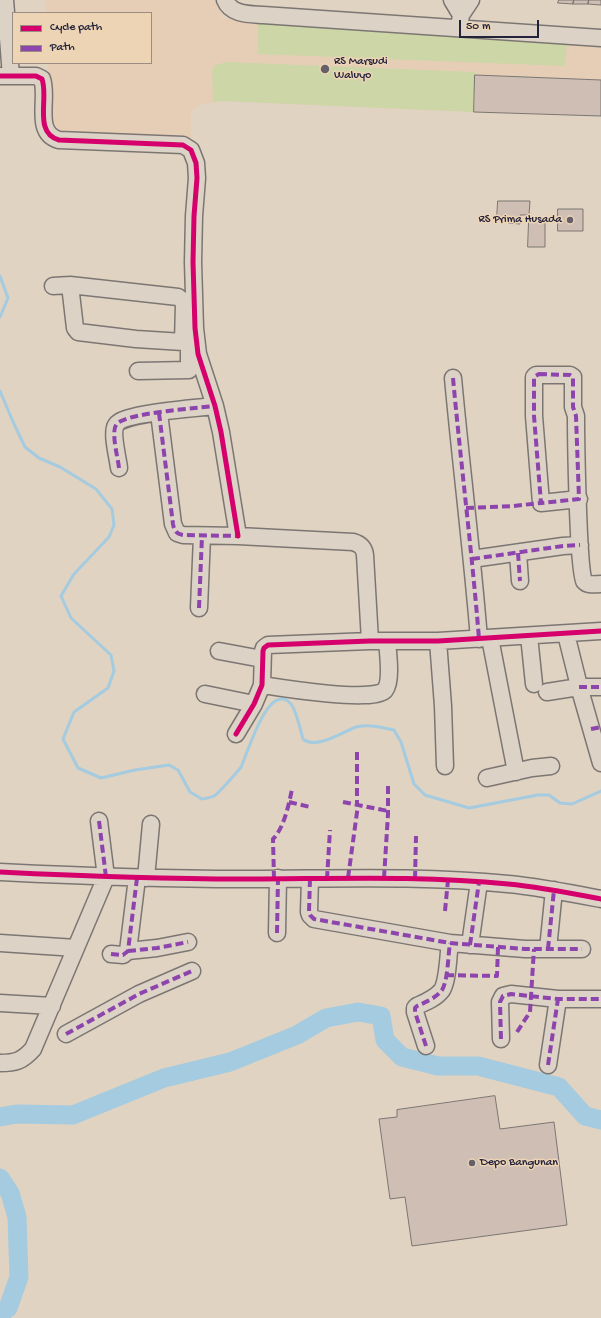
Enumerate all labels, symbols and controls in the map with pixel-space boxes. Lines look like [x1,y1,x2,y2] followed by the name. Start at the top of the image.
[12,12,152,64] legend
[461,12,541,38] scale bar
[466,20,491,34] text: 50 m
[50,21,102,35] text: Cycle path
[50,41,75,55] text: Path
[334,55,388,83] place label: RS Marsudi Waluyo
[319,63,331,75] marker: RS Marsudi Waluyo
[479,213,562,227] place label: RS Prima Husada
[565,215,575,225] marker: RS Prima Husada
[480,1156,558,1170] place label: Depo Bangunan
[467,1158,477,1168] marker: Depo Bangunan

